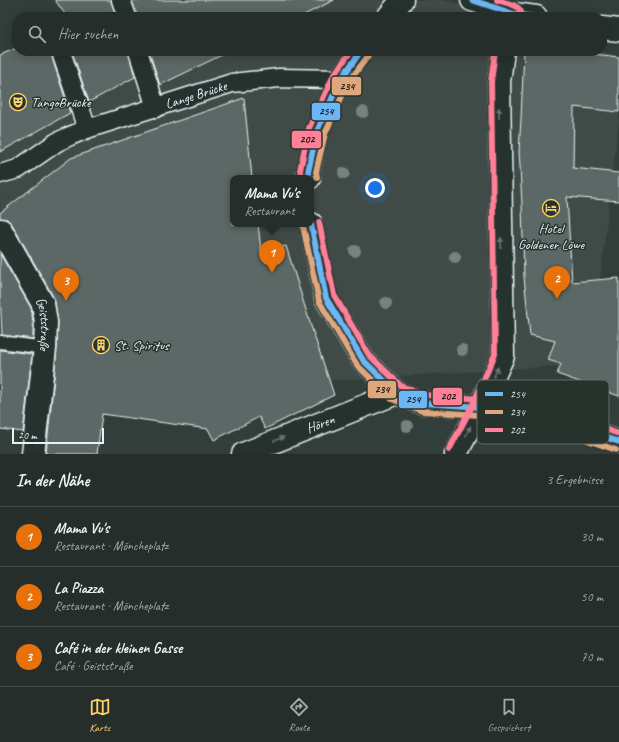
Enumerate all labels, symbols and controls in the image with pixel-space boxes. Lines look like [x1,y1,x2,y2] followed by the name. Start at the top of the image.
[12,12,607,56] search box
[26,23,48,45] icon: search
[58,25,118,44] text: Hier suchen
[163,76,230,112] street label: Lange Brücke
[331,76,362,96] line badge: 234
[340,79,356,93] text: 234
[8,92,28,112] theatre icon: TangoBrücke
[31,94,92,111] place label: TangoBrücke
[311,102,341,121] line badge: 254
[319,104,335,118] text: 254
[496,106,502,119] one-way arrow
[291,130,322,149] line badge: 202
[300,132,315,146] text: 202
[230,175,314,227] popup
[365,178,385,198] your location
[244,184,300,203] text: Mama Vu's
[541,198,561,218] hotel icon: Hotel Goldener Löwe
[244,203,295,219] text: Restaurant
[518,220,586,253] place label: Hotel Goldener Löwe
[498,237,505,249] one-way arrow
[259,240,285,273] pin: 1
[544,266,570,299] pin: 2
[53,268,79,301] pin: 3
[32,294,55,353] street label: Geiststraße
[91,335,111,355] building icon: St. Spiritus
[114,337,170,354] place label: St. Spiritus
[493,366,499,378] one-way arrow
[367,380,397,399] line badge: 234
[477,380,609,444] legend
[375,382,391,396] text: 234
[432,387,463,406] line badge: 202
[510,387,526,401] text: 254
[441,389,456,403] text: 202
[398,390,428,409] line badge: 254
[406,392,422,406] text: 254
[510,405,526,419] text: 234
[304,410,337,437] street label: Hören
[510,423,526,437] text: 202
[465,425,471,437] one-way arrow
[12,426,104,445] scale bar
[18,428,37,442] text: 20 m
[274,436,286,442] one-way arrow
[16,470,89,491] text: In der Nähe
[547,472,603,488] text: 3 Ergebnisse
[54,519,109,538] text: Mama Vu's
[26,529,32,545] text: 1
[581,529,603,545] text: 30 m
[54,538,168,554] text: Restaurant · Möncheplatz
[54,579,103,598] text: La Piazza
[26,589,32,605] text: 2
[581,589,603,605] text: 50 m
[54,598,168,614] text: Restaurant · Möncheplatz
[54,639,182,658] text: Café in der kleinen Gasse
[26,649,32,665] text: 3
[581,649,603,665] text: 70 m
[54,658,132,674] text: Café · Geiststraße
[89,696,111,734] tab: Karte
[288,696,310,734] tab: Route
[487,696,530,734] tab: Gespeichert

